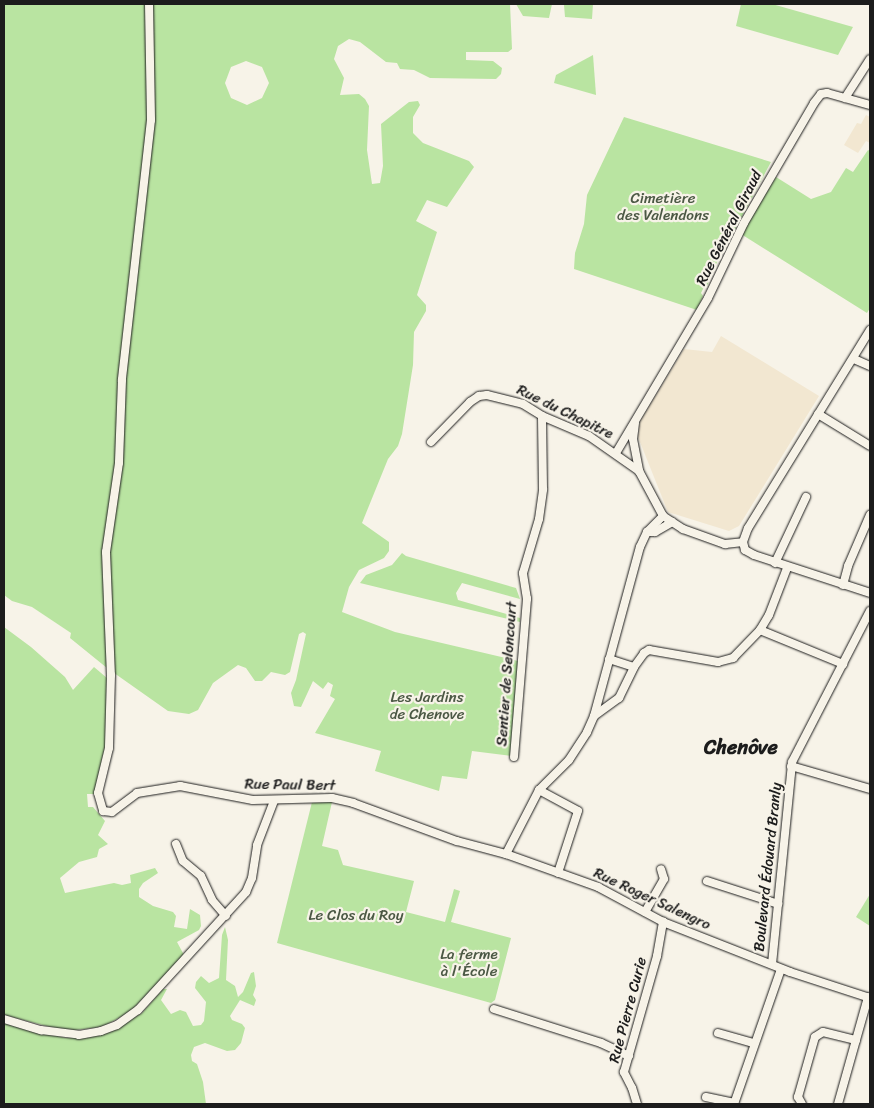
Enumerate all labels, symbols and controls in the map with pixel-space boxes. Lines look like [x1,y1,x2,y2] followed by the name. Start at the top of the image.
[692,168,766,288] street label: Rue Général Giraud
[617,189,709,224] park label: Cimetière des Valendons
[514,381,616,443] street label: Rue du Chapitre
[493,601,521,747] street label: Sentier de Seloncourt
[390,688,464,723] park label: Les Jardins de Chenove
[704,735,778,759] district label: Chenôve
[244,775,336,795] street label: Rue Paul Bert
[750,782,786,952] street label: Boulevard Édouard Branly
[590,864,714,934] street label: Rue Roger Salengro
[309,907,403,925] park label: Le Clos du Roy
[440,945,498,980] park label: La ferme à l'École
[605,955,651,1065] street label: Rue Pierre Curie

